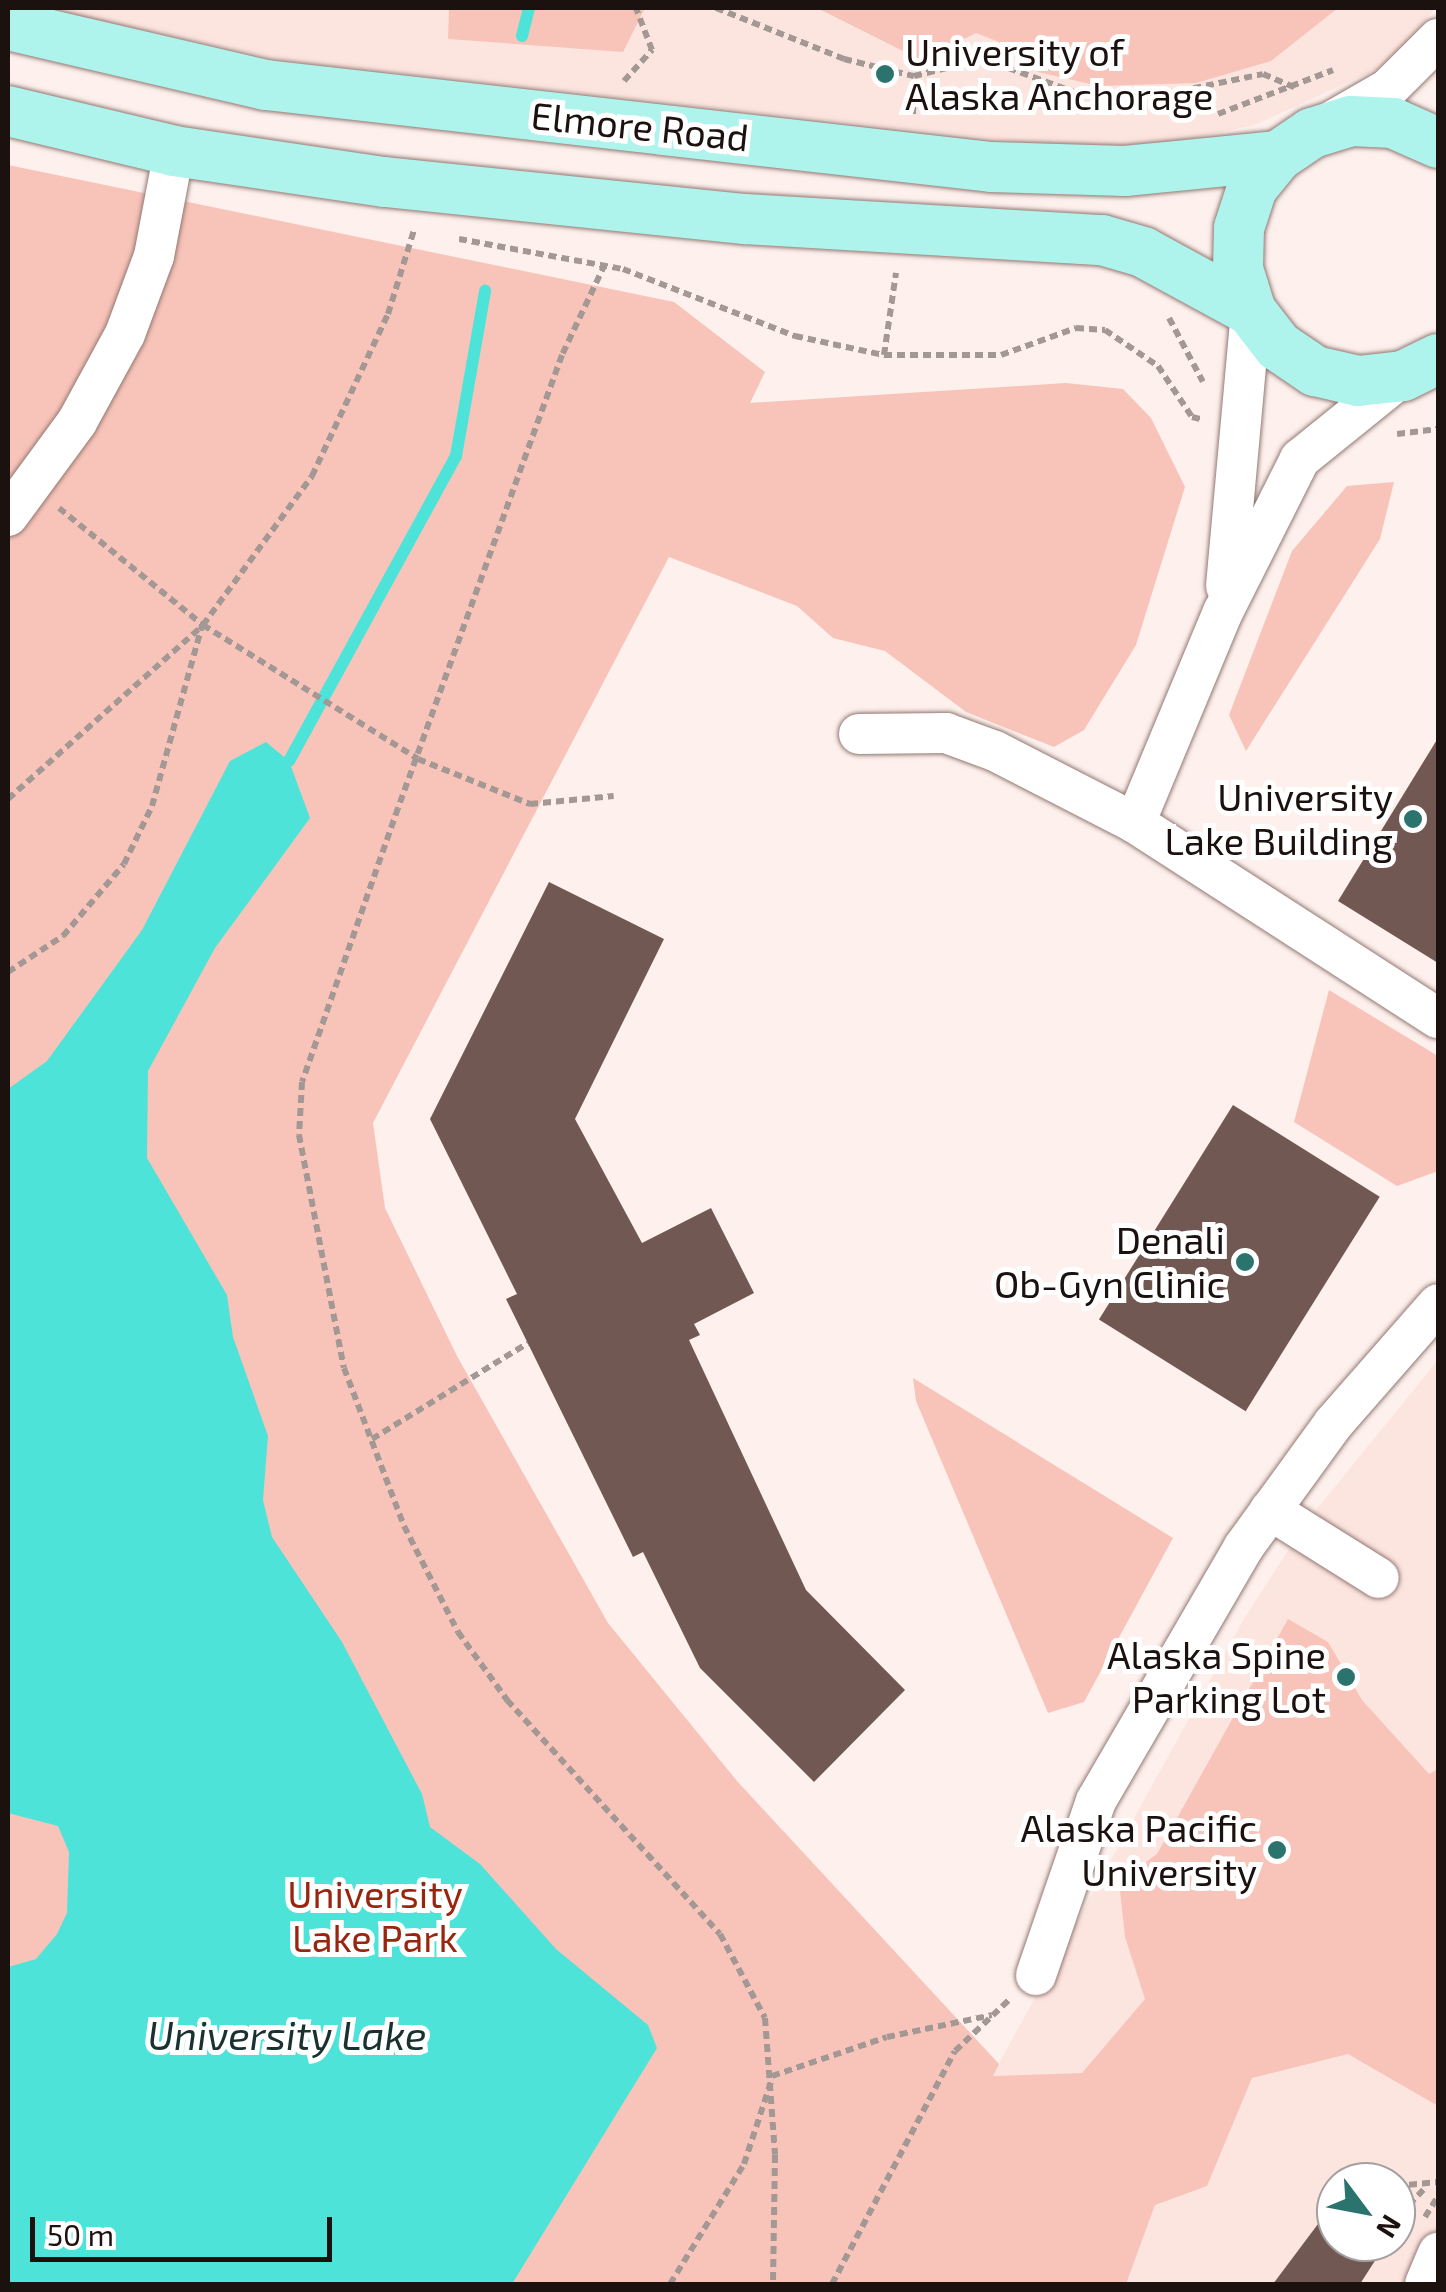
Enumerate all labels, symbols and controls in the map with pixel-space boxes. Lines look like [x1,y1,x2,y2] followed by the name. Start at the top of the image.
[905,29,1214,118] place label: University of Alaska Anchorage
[874,63,896,85] marker: University of Alaska Anchorage
[529,92,751,160] street label: Elmore Road
[1165,774,1393,864] place label: University Lake Building
[1402,808,1424,830] marker: University Lake Building
[994,1217,1225,1306] place label: Denali Ob-Gyn Clinic
[1234,1251,1256,1273] marker: Denali Ob-Gyn Clinic
[1107,1632,1326,1722] place label: Alaska Spine Parking Lot
[1335,1666,1357,1688] marker: Alaska Spine Parking Lot
[1020,1805,1257,1895] place label: Alaska Pacific University
[1266,1839,1288,1861] marker: Alaska Pacific University
[287,1871,463,1960] park label: University Lake Park
[147,2010,427,2058] water label: University Lake
[1316,2162,1416,2262] north arrow
[35,2197,338,2259] scale bar
[1370,2209,1410,2244] text: N
[47,2216,114,2252] text: 50 m

